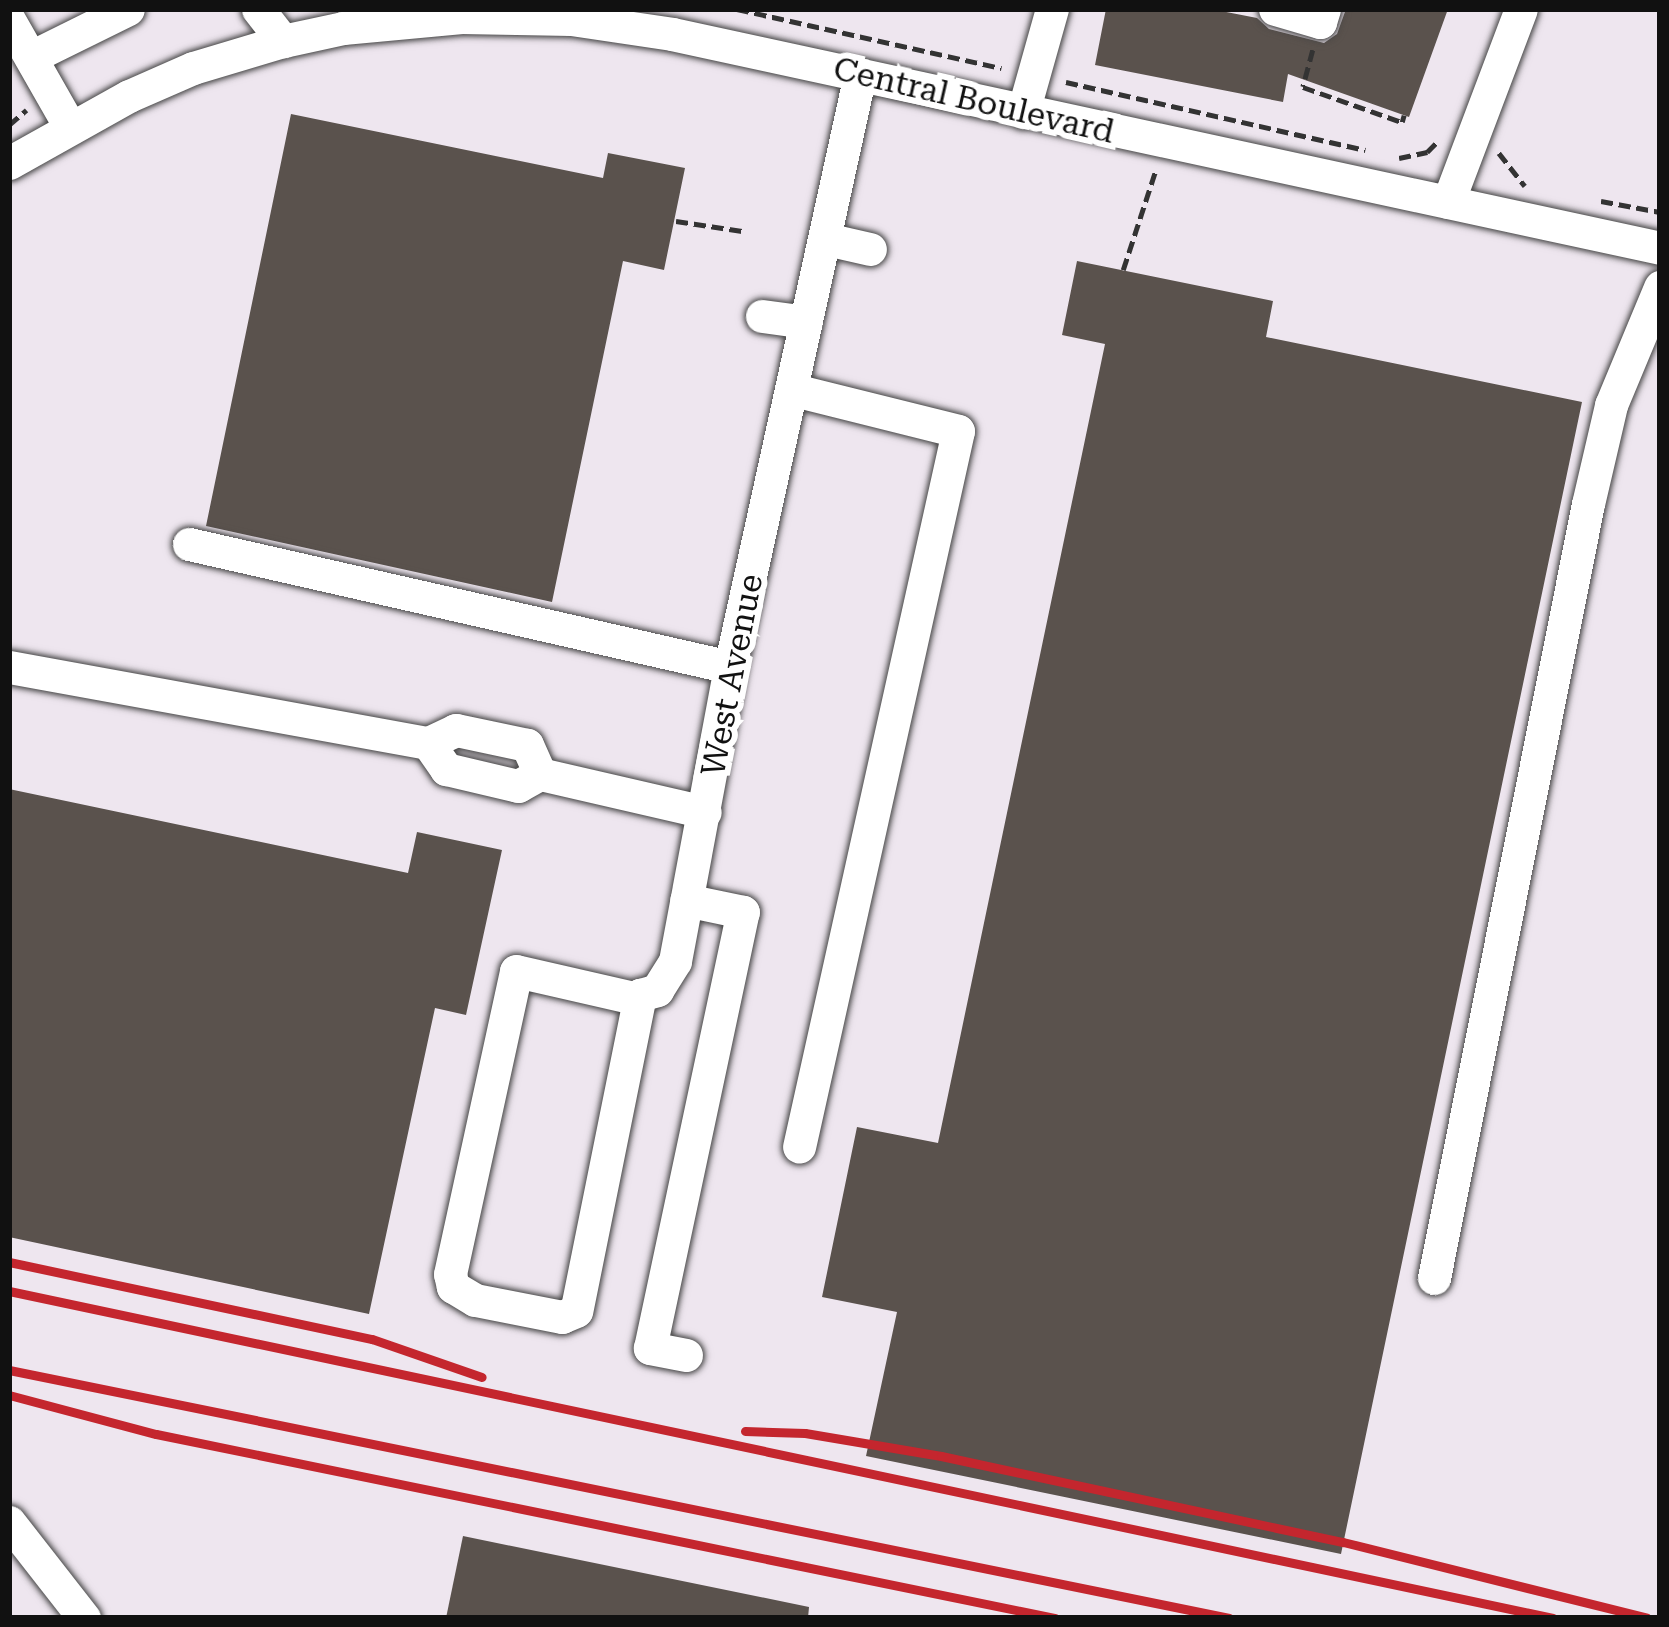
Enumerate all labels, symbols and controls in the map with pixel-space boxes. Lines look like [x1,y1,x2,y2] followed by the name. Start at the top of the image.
[830,48,1118,152] street label: Central Boulevard
[693,571,771,779] street label: West Avenue

